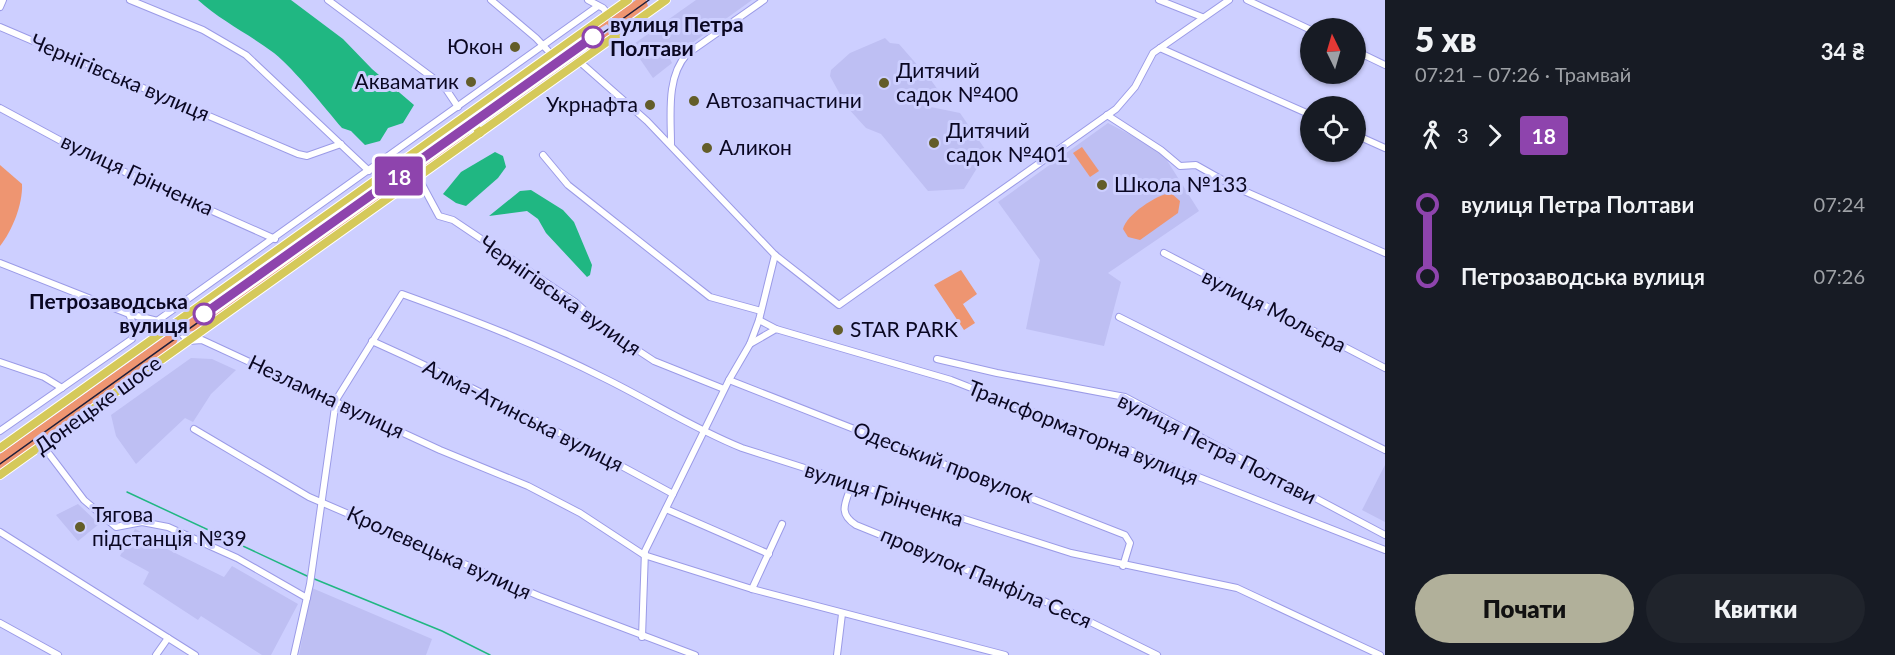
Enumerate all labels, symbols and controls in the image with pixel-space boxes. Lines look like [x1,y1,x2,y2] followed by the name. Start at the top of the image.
[610,11,744,60] place label: вулиця Петра Полтави
[1300,18,1366,84] north arrow
[1300,18,1366,162] map controls
[1415,19,1476,59] text: 5 хв
[582,26,604,48] marker: вулиця Петра Полтави
[28,28,214,126] street label: Чернігівська вулиця
[447,33,503,58] place label: Юкон
[1821,38,1865,65] text: 34 ₴
[508,40,522,54] marker: Юкон
[896,57,1018,106] place label: Дитячий садок №400
[1415,62,1631,86] text: 07:21 – 07:26 · Трамвай
[355,68,459,93] place label: Акваматик
[464,75,478,89] marker: Акваматик
[877,76,891,90] marker: Дитячий садок №400
[706,87,862,112] place label: Автозапчастини
[546,91,638,116] place label: Укрнафта
[687,94,701,108] marker: Автозапчастини
[1300,96,1366,162] button: locate
[643,98,657,112] marker: Укрнафта
[946,117,1068,166] place label: Дитячий садок №401
[1415,119,1448,152] icon: walk
[1478,119,1511,152] icon: forward
[1457,123,1469,147] text: 3
[1532,123,1556,148] text: 18
[57,127,218,220] street label: вулиця Грінченка
[719,134,792,159] place label: Аликон
[927,136,941,150] marker: Дитячий садок №401
[700,141,714,155] marker: Аликон
[372,156,426,195] line badge: 18
[387,164,411,189] text: 18
[1114,171,1247,196] place label: Школа №133
[1095,178,1109,192] marker: Школа №133
[1461,191,1694,218] text: вулиця Петра Полтави
[1814,192,1865,216] text: 07:24
[475,230,647,360] street label: Чернігівська вулиця
[1199,263,1351,357] street label: вулиця Мольєра
[1461,263,1705,290] text: Петрозаводська вулиця
[1814,264,1865,288] text: 07:26
[29,288,188,337] place label: Петрозаводська вулиця
[193,303,215,325] marker: Петрозаводська вулиця
[850,316,958,341] place label: STAR PARK
[831,323,845,337] marker: STAR PARK
[29,349,165,458] street label: Донецьке шосе
[245,349,408,443] street label: Незламна вулиця
[419,353,628,476] street label: Алма-Атинська вулиця
[965,374,1202,489] street label: Трансформаторна вулиця
[1114,387,1321,509] street label: вулиця Петра Полтави
[850,416,1037,508] street label: Одеський провулок
[802,456,967,531] street label: вулиця Грінченка
[344,500,536,604] street label: Кролевецька вулиця
[92,501,247,550] place label: Тягова пiдстанцiя №39
[73,520,87,534] marker: Тягова пiдстанцiя №39
[877,521,1096,632] street label: провулок Панфіла Сеся
[1415,574,1634,643] button: Почати
[1646,574,1865,643] button: Квитки

